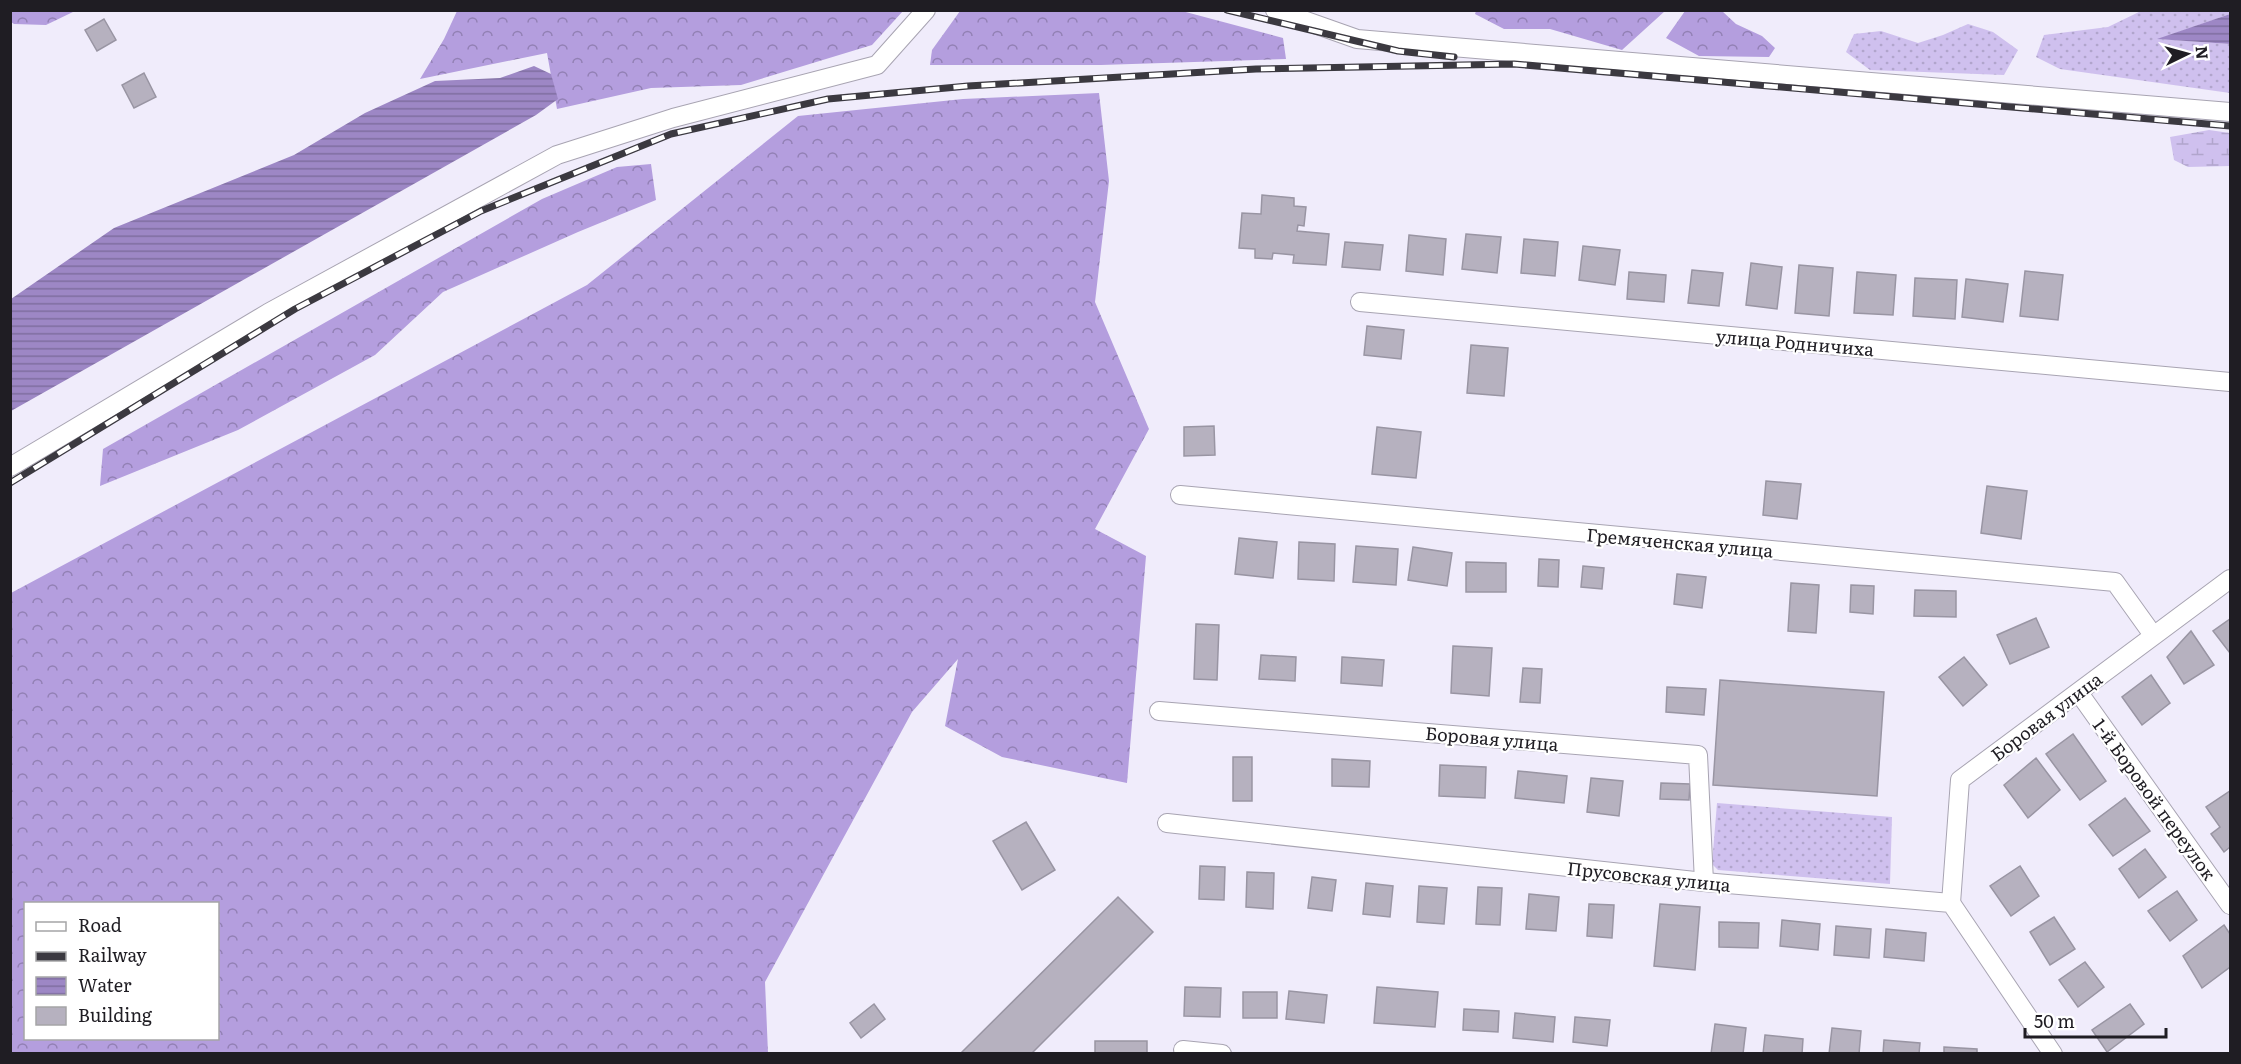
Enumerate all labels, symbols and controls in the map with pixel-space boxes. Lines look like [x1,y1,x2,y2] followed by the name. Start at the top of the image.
[2157,24,2217,84] north arrow
[2190,45,2215,60] text: N
[1715,322,1875,362] street label: улица Родничиха
[1585,520,1775,564] street label: Гремяченская улица
[1985,665,2108,767] street label: Боровая улица
[2087,712,2223,886] street label: 1-й Боровой переулок
[1424,719,1560,757] street label: Боровая улица
[1566,854,1732,898] street label: Прусовская улица
[24,902,219,1040] legend
[78,911,122,938] text: Road
[78,941,147,968] text: Railway
[78,971,132,998] text: Water
[78,1001,153,1028] text: Building
[2025,1001,2166,1039] scale bar
[2034,1007,2075,1034] text: 50 m

